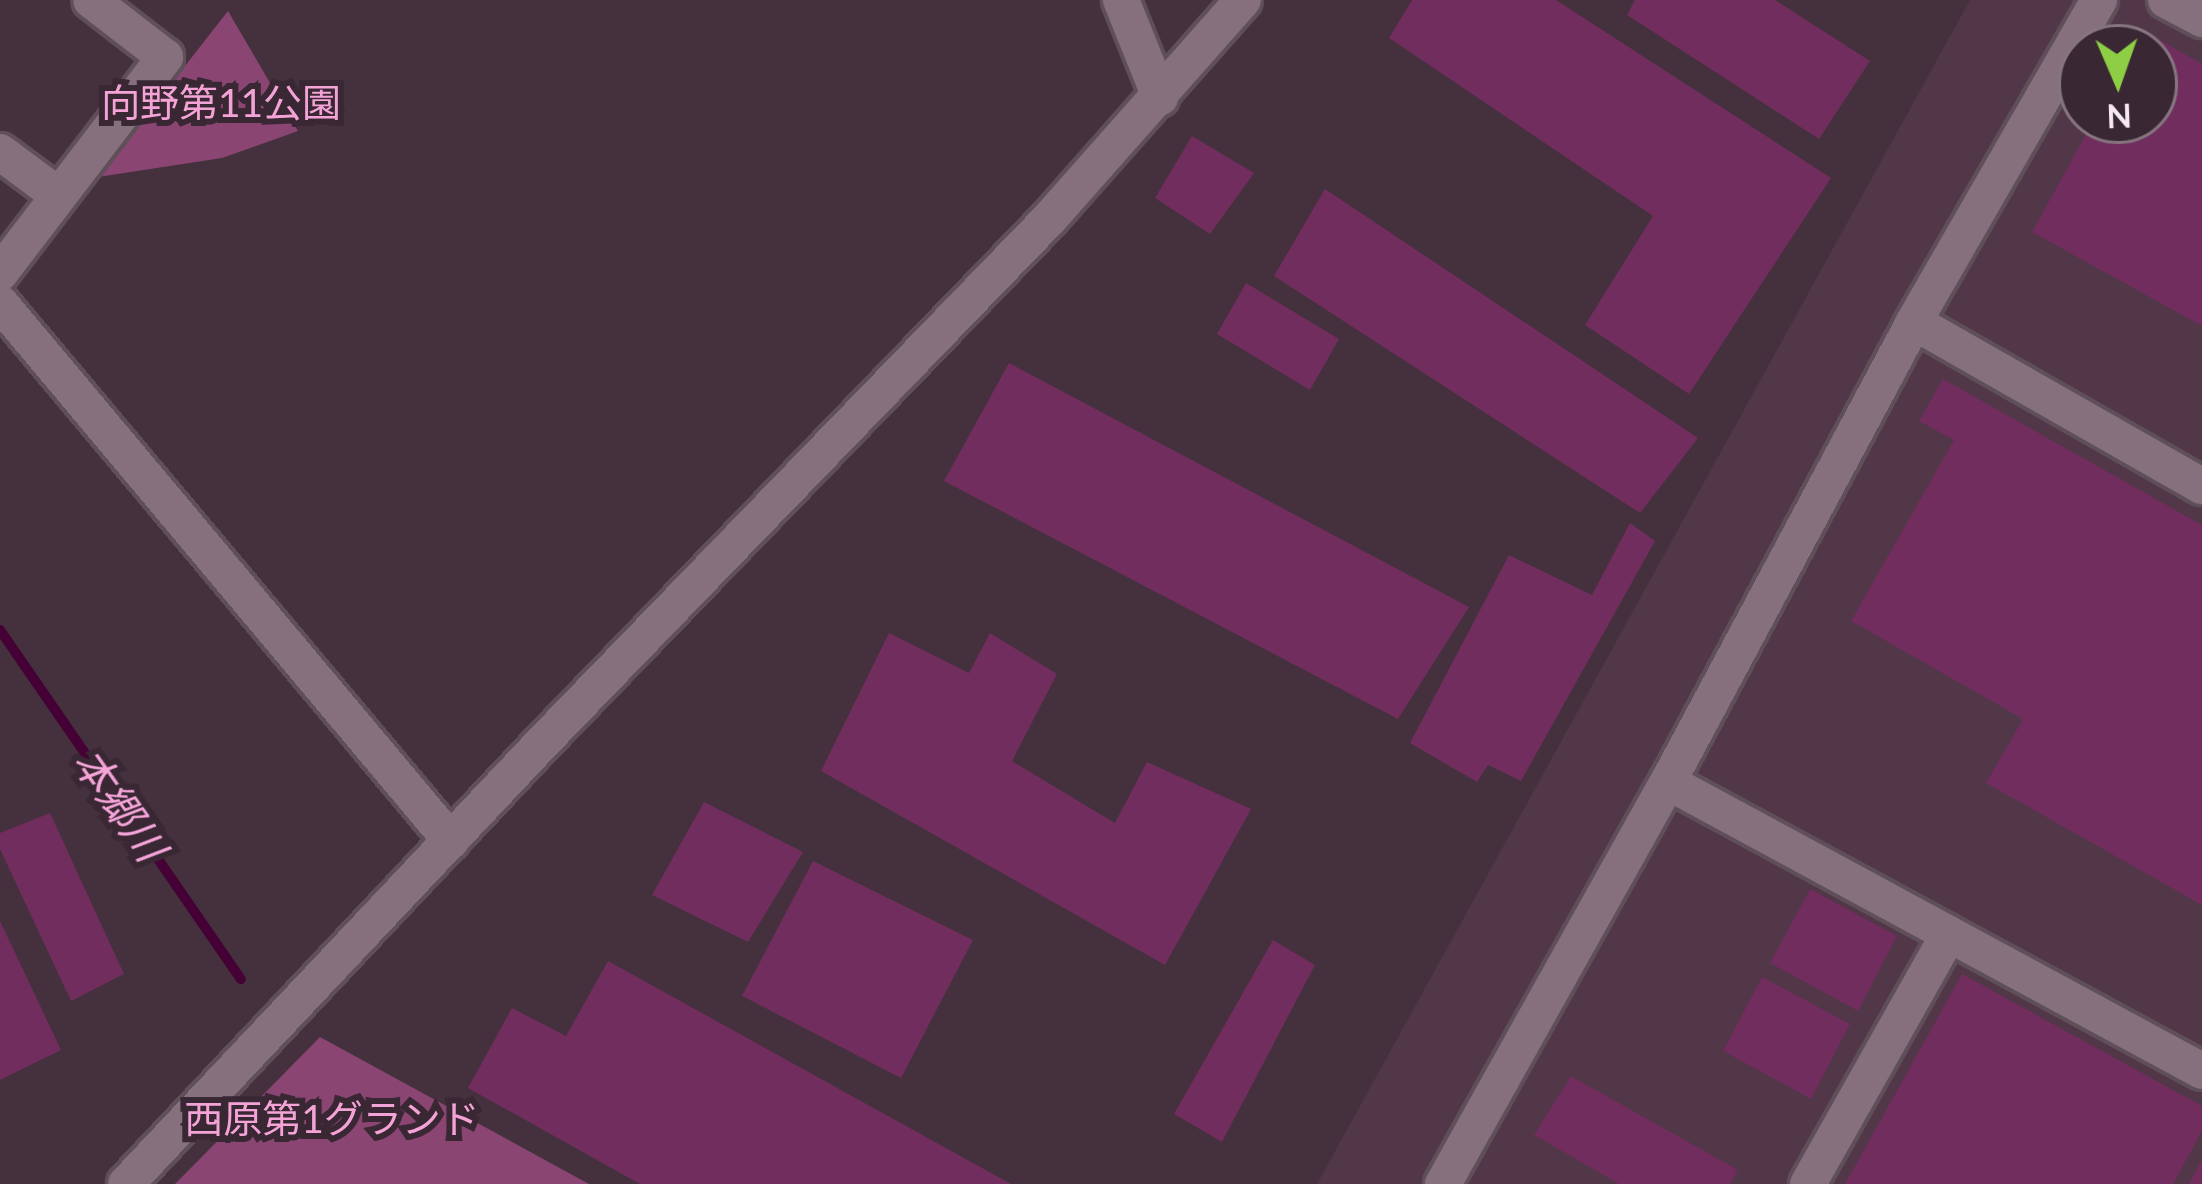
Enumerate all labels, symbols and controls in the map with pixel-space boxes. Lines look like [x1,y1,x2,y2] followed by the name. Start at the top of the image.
[2058,24,2178,144] north arrow
[101,79,341,125] park label: 向野第11公園
[2106,97,2133,137] text: N
[63,738,177,870] water label: 本郷川
[184,1095,480,1141] park label: 西原第1グランド

